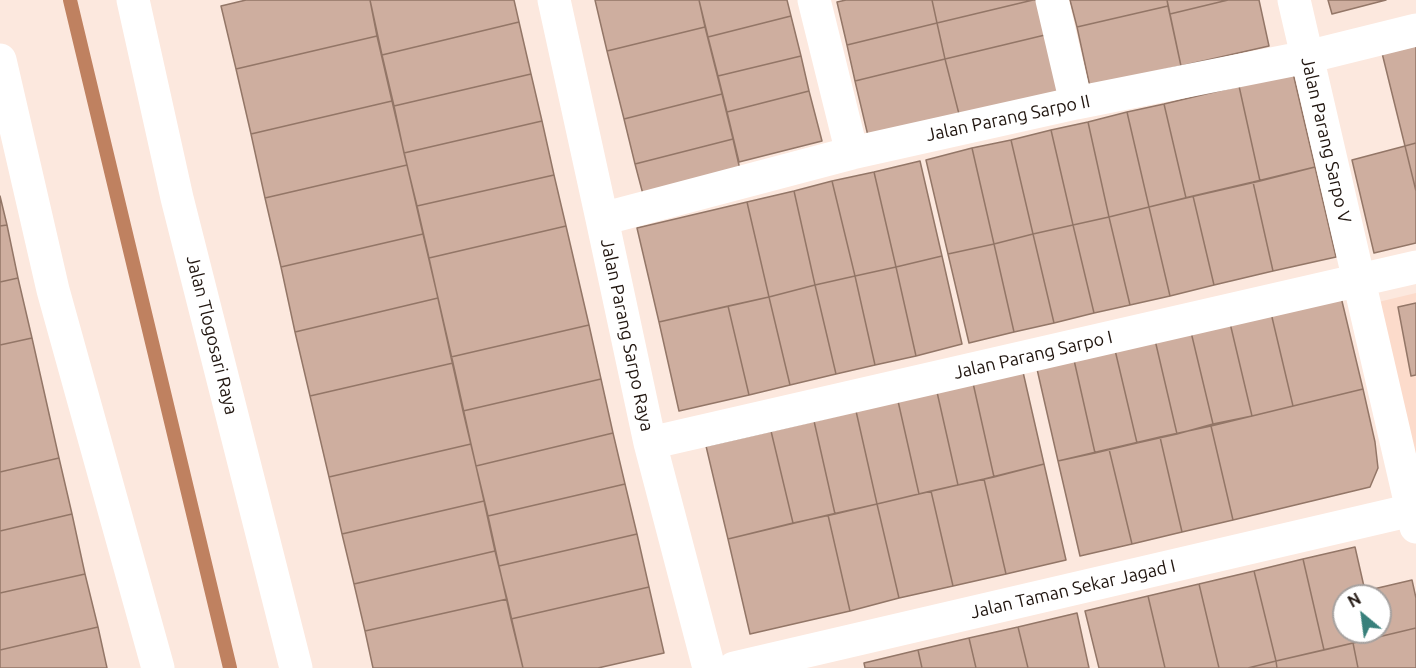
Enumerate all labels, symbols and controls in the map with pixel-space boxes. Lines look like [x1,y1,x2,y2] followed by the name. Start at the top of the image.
[1296,55,1356,225] street label: Jalan Parang Sarpo V
[924,90,1092,146] street label: Jalan Parang Sarpo II
[596,237,658,433] street label: Jalan Parang Sarpo Raya
[182,253,242,417] street label: Jalan Tlogosari Raya
[951,326,1115,384] street label: Jalan Parang Sarpo I
[968,555,1178,623] street label: Jalan Taman Sekar Jagad I
[1332,584,1392,644] north arrow
[1345,589,1364,611] text: N

